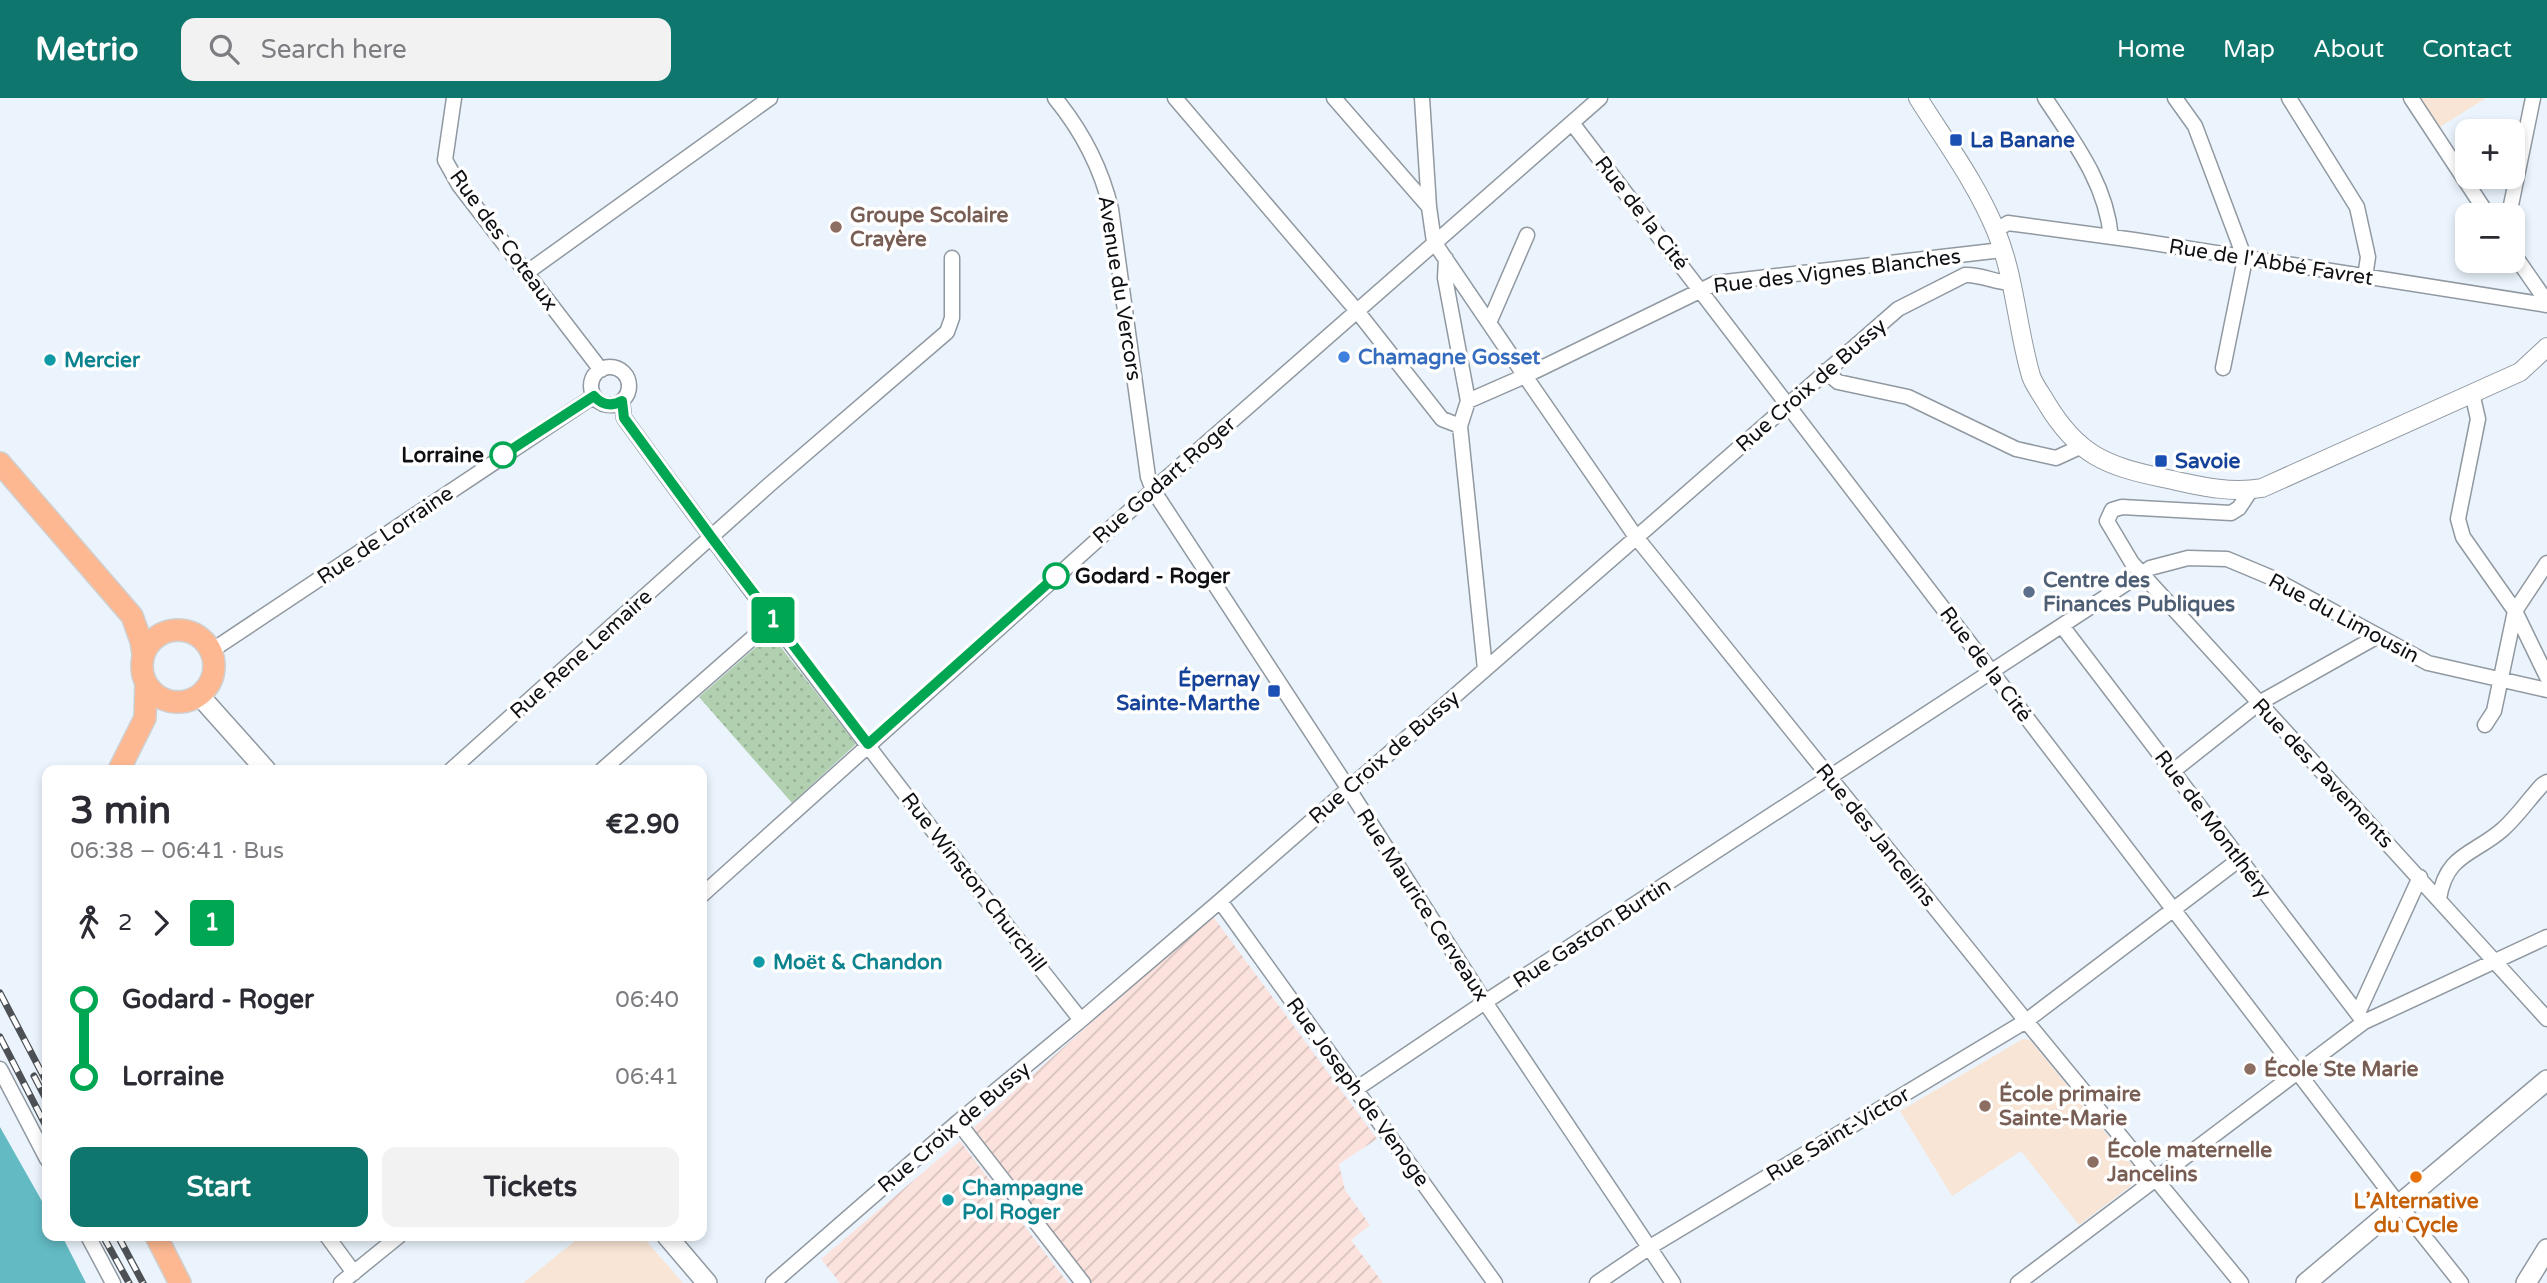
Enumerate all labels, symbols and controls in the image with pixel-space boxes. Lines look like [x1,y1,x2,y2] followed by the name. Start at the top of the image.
[181,18,671,81] search box
[35,30,139,69] text: Metrio
[205,30,243,68] icon: search
[261,34,407,65] text: Search here
[2117,35,2185,64] text: Home
[2223,35,2275,64] text: Map
[2313,35,2384,64] text: About
[2422,35,2512,64] text: Contact
[2455,119,2525,273] map controls
[2455,119,2525,189] button: +
[1970,128,2075,153] place label: La Banane
[1948,132,1964,148] marker: La Banane
[1589,151,1694,275] street label: Rue de la Cité
[444,165,563,316] street label: Rue des Coteaux
[1093,194,1146,382] street label: Avenue du Vercors
[850,203,1009,252] place label: Groupe Scolaire Crayère
[2455,203,2525,273] button: −
[828,219,844,235] marker: Groupe Scolaire Crayère
[2167,234,2375,291] street label: Rue de l'Abbé Favret
[1712,244,1962,299] street label: Rue des Vignes Blanches
[1731,313,1892,458] street label: Rue Croix de Bussy
[1358,345,1540,370] place label: Chamagne Gosset
[64,348,141,373] place label: Mercier
[1336,349,1352,365] marker: Chamagne Gosset
[42,352,58,368] marker: Mercier
[1088,411,1241,549] street label: Rue Godart Roger
[490,442,516,468] marker: Lorraine
[401,443,484,468] place label: Lorraine
[2175,449,2241,474] place label: Savoie
[2153,453,2169,469] marker: Savoie
[313,481,458,590] street label: Rue de Lorraine
[1043,563,1069,589] marker: Godard - Roger
[1075,564,1231,589] place label: Godard - Roger
[2043,568,2235,617] place label: Centre des Finances Publiques
[2264,568,2423,669] street label: Rue du Limousin
[505,584,657,725] street label: Rue Rene Lemaire
[2021,584,2037,600] marker: Centre des Finances Publiques
[750,597,796,643] line badge: 1
[1934,602,2037,727] street label: Rue de la Cité
[765,605,781,634] text: 1
[1116,666,1261,716] place label: Épernay Sainte-Marthe
[1266,683,1282,699] marker: Épernay Sainte-Marthe
[1304,685,1465,830] street label: Rue Croix de Bussy
[2247,693,2398,853] street label: Rue des Pavements
[2149,746,2276,903] street label: Rue de Montlhéry
[1810,759,1941,912] street label: Rue des Jancelins
[70,788,171,834] text: 3 min
[896,788,1051,977] street label: Rue Winston Churchill
[1351,804,1494,1006] street label: Rue Maurice Cerveaux
[606,809,679,840] text: €2.90
[70,837,284,865] text: 06:38 – 06:41 · Bus
[1509,873,1676,994] street label: Rue Gaston Burtin
[70,904,108,942] icon: walk
[142,904,180,942] icon: forward
[204,908,220,937] text: 1
[118,909,132,937] text: 2
[773,950,943,975] place label: Moёt & Chandon
[751,954,767,970] marker: Moёt & Chandon
[122,984,314,1015] text: Godard - Roger
[615,986,679,1014] text: 06:40
[1281,993,1435,1192] street label: Rue Joseph de Venoge
[873,1056,1036,1198] street label: Rue Croix de Bussy
[2264,1056,2419,1082] place label: École Ste Marie
[122,1061,224,1092] text: Lorraine
[2242,1061,2258,1077] marker: École Ste Marie
[615,1063,679,1091] text: 06:41
[1999,1081,2141,1131] place label: École primaire Sainte-Marie
[1762,1082,1915,1187] street label: Rue Saint-Victor
[1977,1098,1993,1114] marker: École primaire Sainte-Marie
[2106,1137,2272,1187] place label: École maternelle Jancelins
[70,1147,368,1227] button: Start
[382,1147,679,1227] button: Tickets
[2085,1154,2101,1170] marker: École maternelle Jancelins
[2408,1169,2424,1185] marker: L’Alternative du Cycle
[962,1176,1084,1225] place label: Champagne Pol Roger
[2353,1189,2479,1238] place label: L’Alternative du Cycle
[940,1192,956,1208] marker: Champagne Pol Roger

